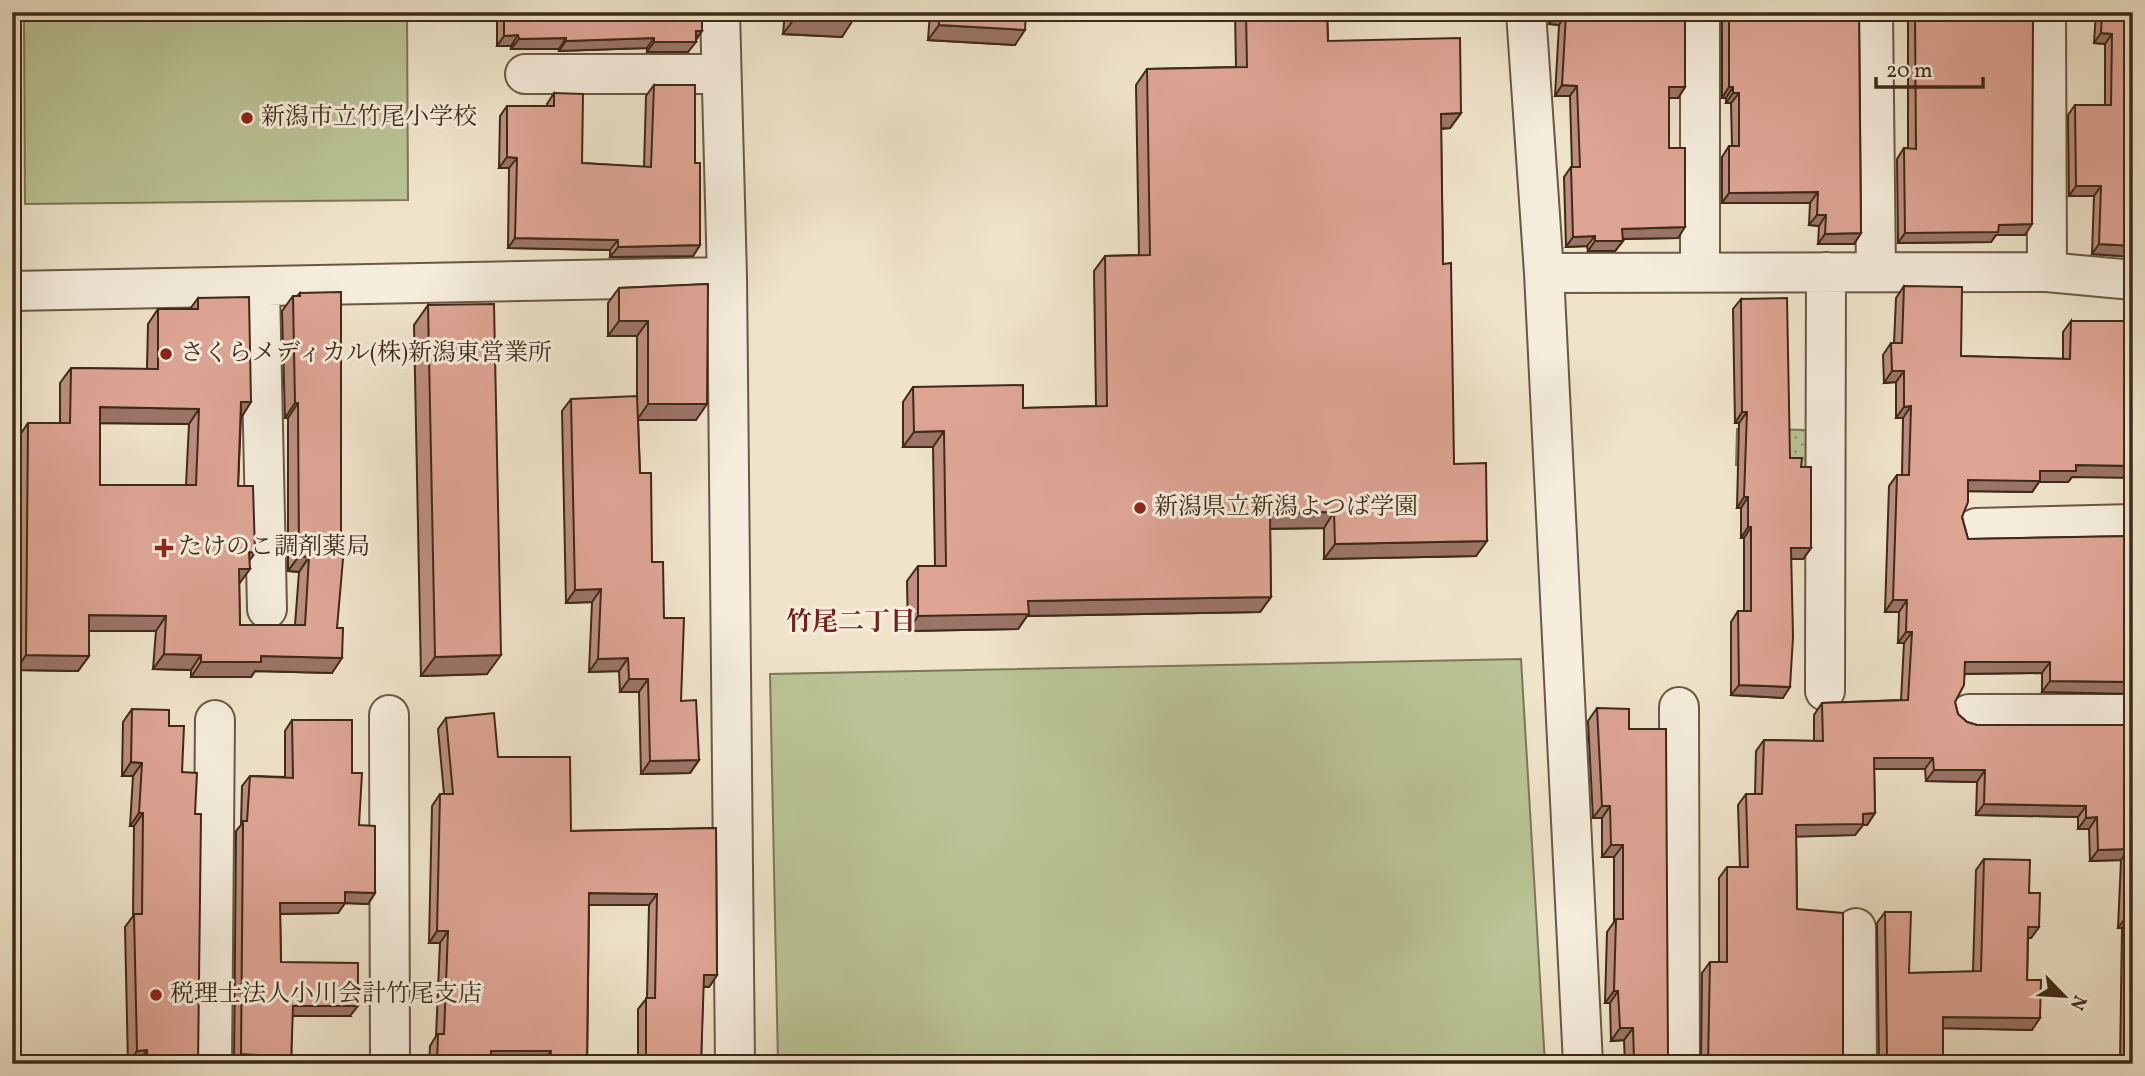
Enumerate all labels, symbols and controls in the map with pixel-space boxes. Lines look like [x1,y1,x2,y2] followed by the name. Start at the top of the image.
[1876,46,1982,90] scale bar
[1886,57,1932,86] text: 20 m
[261,101,477,135] place label: 新潟市立竹尾小学校
[239,110,255,126] marker: 新潟市立竹尾小学校
[180,337,552,371] place label: さくらメディカル(株)新潟東営業所
[158,346,174,362] marker: さくらメディカル(株)新潟東営業所
[1154,491,1418,525] place label: 新潟県立新潟よつば学園
[1132,500,1148,516] marker: 新潟県立新潟よつば学園
[178,531,370,565] place label: たけのこ調剤薬局
[156,540,172,556] marker: たけのこ調剤薬局
[786,605,916,641] district label: 竹尾二丁目
[2030,960,2100,1030] north arrow
[170,978,482,1012] place label: 税理士法人小川会計竹尾支店
[148,987,164,1003] marker: 税理士法人小川会計竹尾支店
[2063,991,2092,1014] text: N

